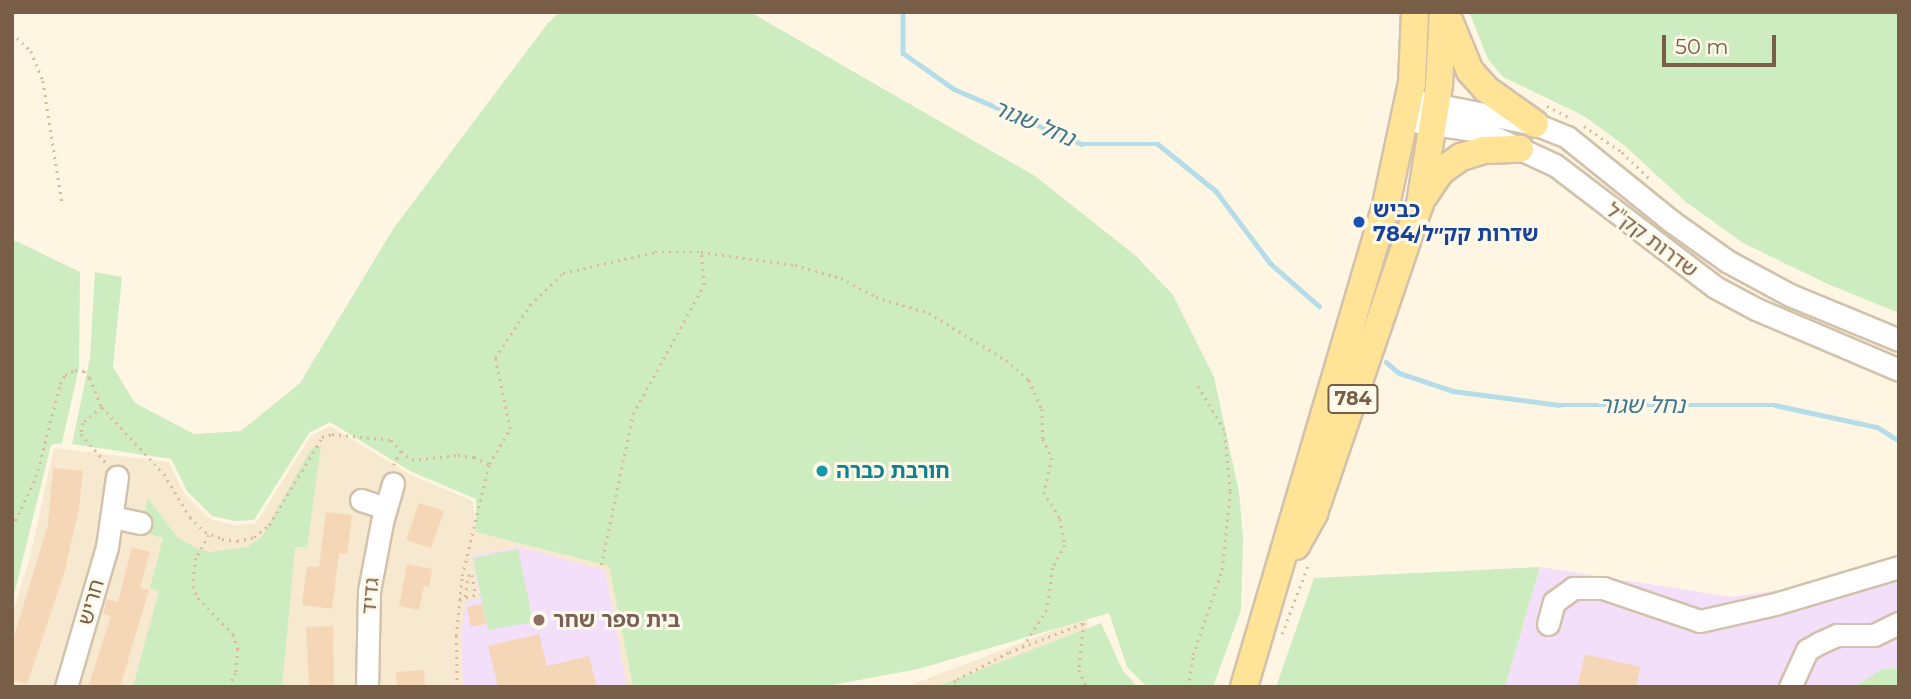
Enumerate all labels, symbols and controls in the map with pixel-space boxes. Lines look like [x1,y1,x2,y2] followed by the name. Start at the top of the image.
[1666,21,1780,65] scale bar
[1675,34,1729,59] text: 50 m
[989,93,1079,153] water label: נחל שגור
[1373,197,1539,247] place label: כביש 784/שדרות קק״ל
[1601,197,1703,283] street label: שדרות קק"ל
[1351,214,1367,230] marker: כביש 784/שדרות קק״ל
[1327,384,1379,414] road number: 784
[1599,391,1685,419] water label: נחל שגור
[836,458,950,484] place label: חורבת כברה
[814,463,830,479] marker: חורבת כברה
[72,576,110,628] street label: חריש
[356,577,384,615] street label: גדיד
[553,607,680,633] place label: בית ספר שחר
[531,612,547,628] marker: בית ספר שחר

